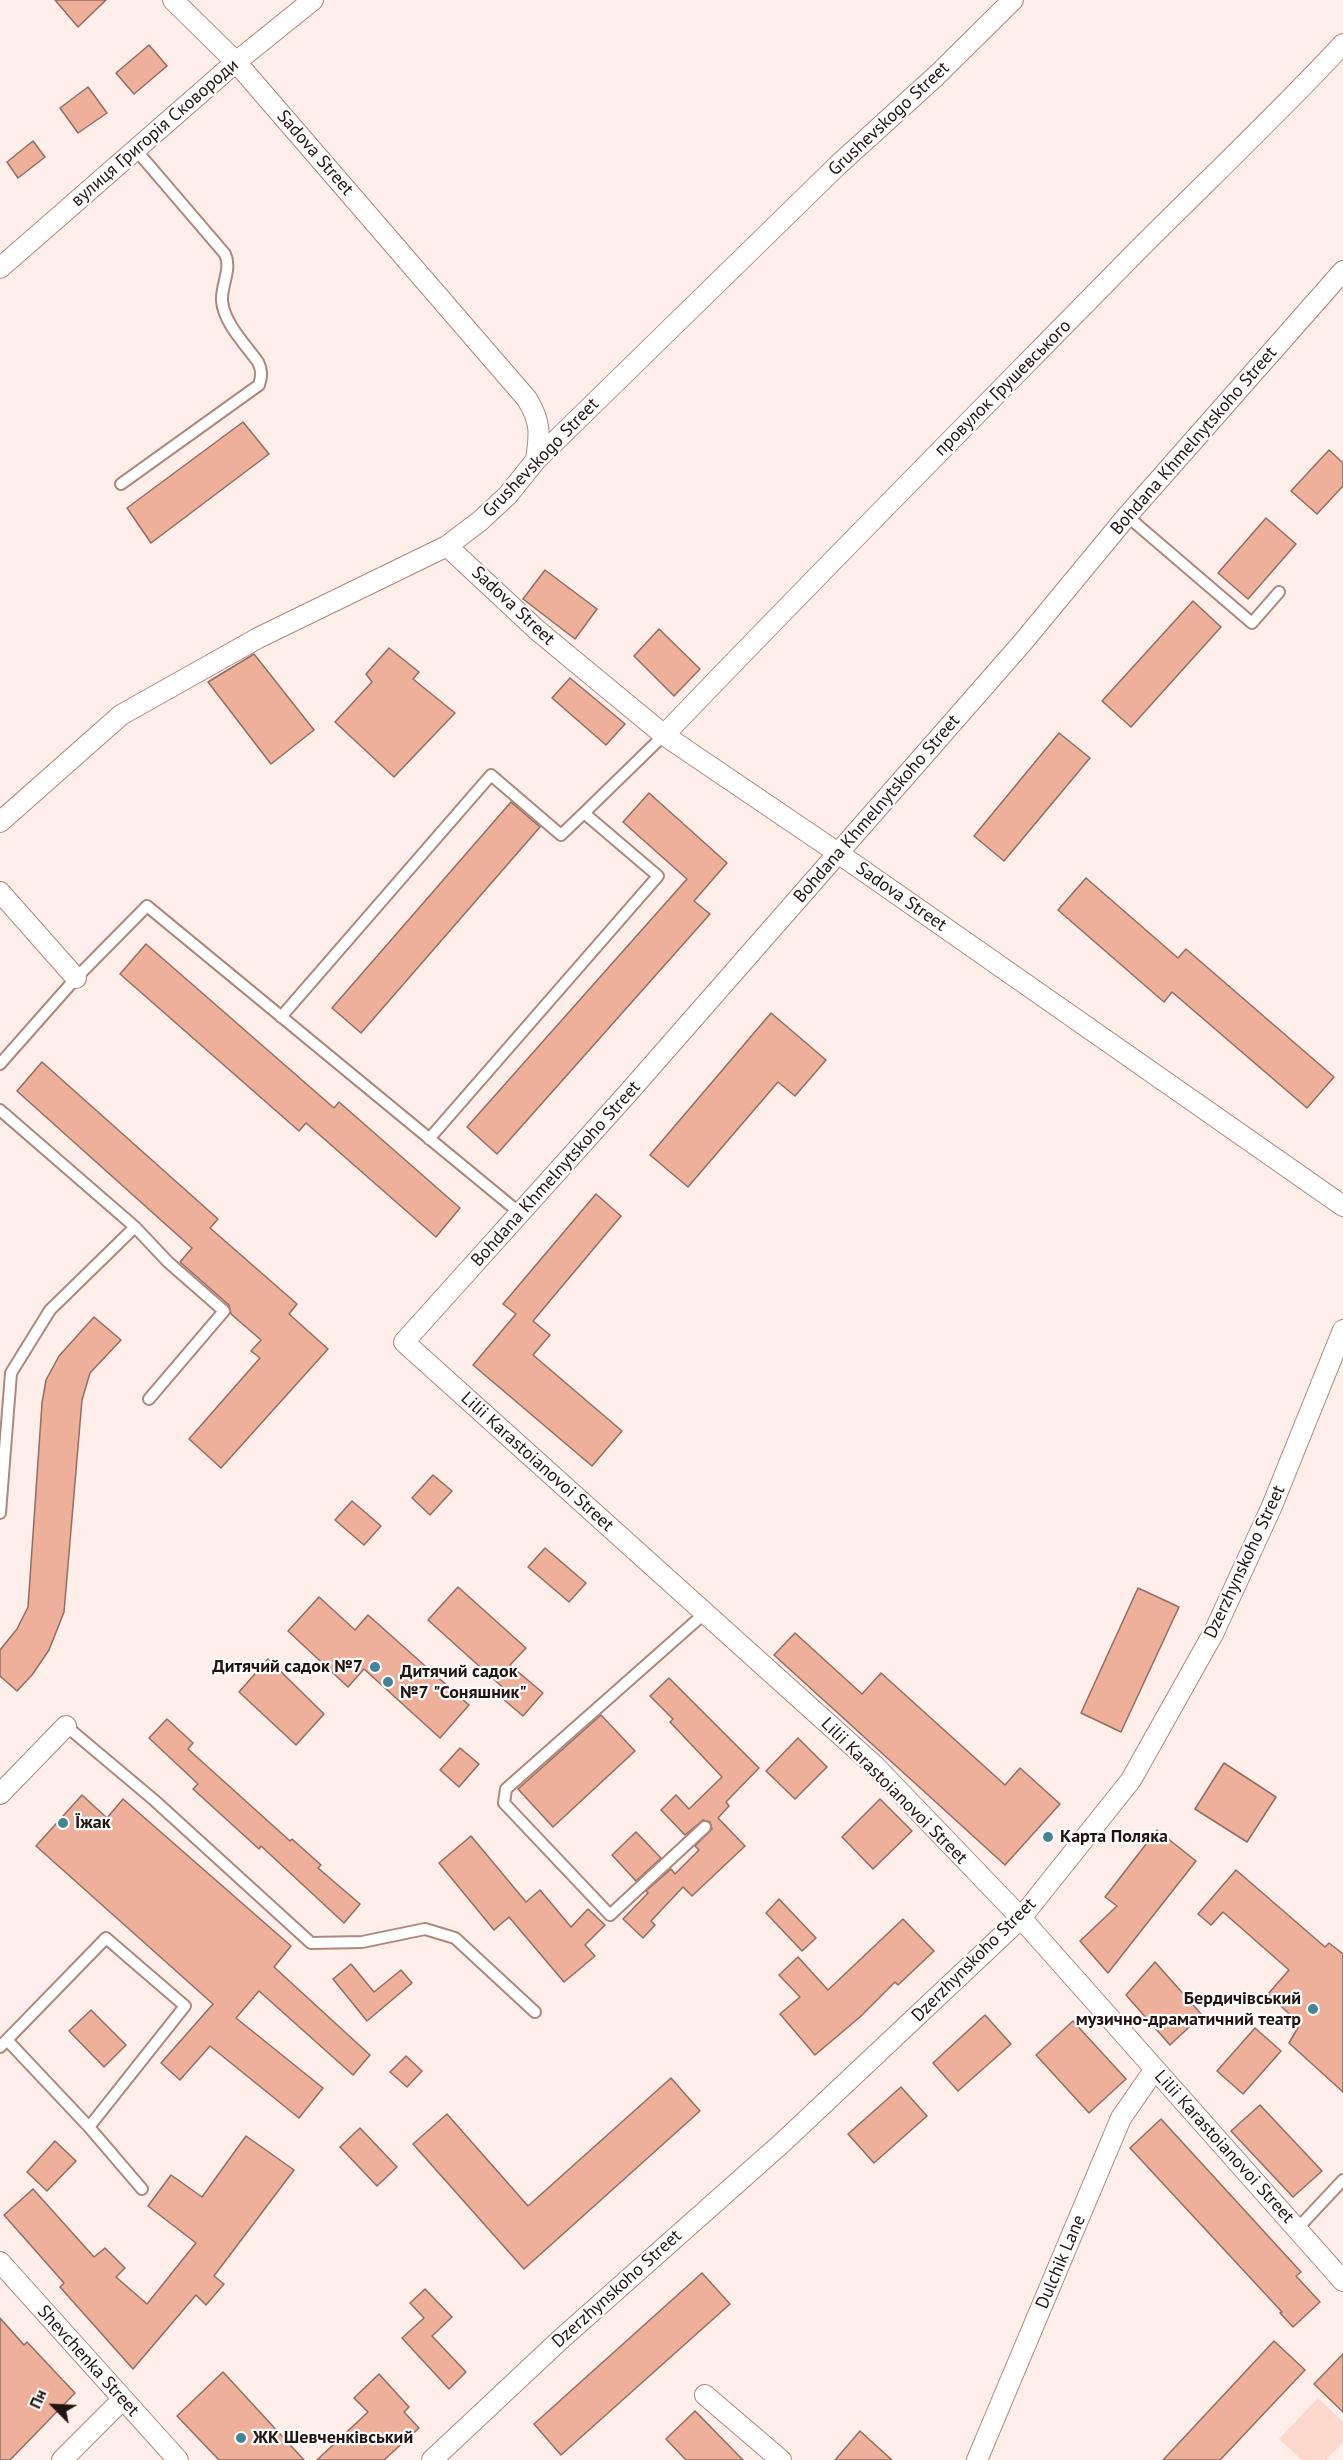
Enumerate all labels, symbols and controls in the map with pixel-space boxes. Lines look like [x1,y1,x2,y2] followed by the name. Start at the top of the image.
[67,54,243,212] street label: вулиця Григорія Сковороди
[824,57,954,181] street label: Grushevskogo Street
[272,106,358,200] street label: Sadova Street
[930,315,1076,461] street label: провулок Грушевського
[1106,342,1282,540] street label: Bohdana Khmelnytskoho Street
[479,394,603,522] street label: Grushevskogo Street
[467,562,559,650] street label: Sadova Street
[789,710,965,908] street label: Bohdana Khmelnytskoho Street
[851,858,951,936] street label: Sadova Street
[467,1077,645,1271] street label: Bohdana Khmelnytskoho Street
[456,1388,618,1536] street label: Lilii Karastoianovoi Street
[1200,1482,1290,1642] street label: Dzerzhynskoho Street
[212,1656,363,1678] place label: Дитячий садок №7
[368,1660,382,1674] marker: Дитячий садок №7
[400,1661,527,1704] place label: Дитячий садок №7 "Соняшник"
[381,1675,395,1689] marker: Дитячий садок №7 "Соняшник"
[816,1713,972,1869] street label: Lilii Karastoianovoi Street
[75,1812,111,1834] place label: Їжак
[56,1816,70,1830] marker: Їжак
[1060,1826,1168,1848] place label: Карта Поляка
[1041,1830,1055,1844] marker: Карта Поляка
[908,1894,1040,2026] street label: Dzerzhynskoho Street
[1076,1988,1301,2030] place label: Бердичівський музично-драматичний театр
[1306,2002,1320,2016] marker: Бердичівський музично-драматичний театр
[1150,2066,1298,2228] street label: Lilii Karastoianovoi Street
[1032,2212,1090,2312] street label: Dulchik Lane
[548,2225,686,2353] street label: Dzerzhynskoho Street
[32,2301,144,2421] street label: Shevchenka Street
[24,2376,84,2436] north arrow
[25,2386,51,2411] text: Пн
[253,2427,413,2449] place label: ЖК Шевченківський
[234,2431,248,2445] marker: ЖК Шевченківський

